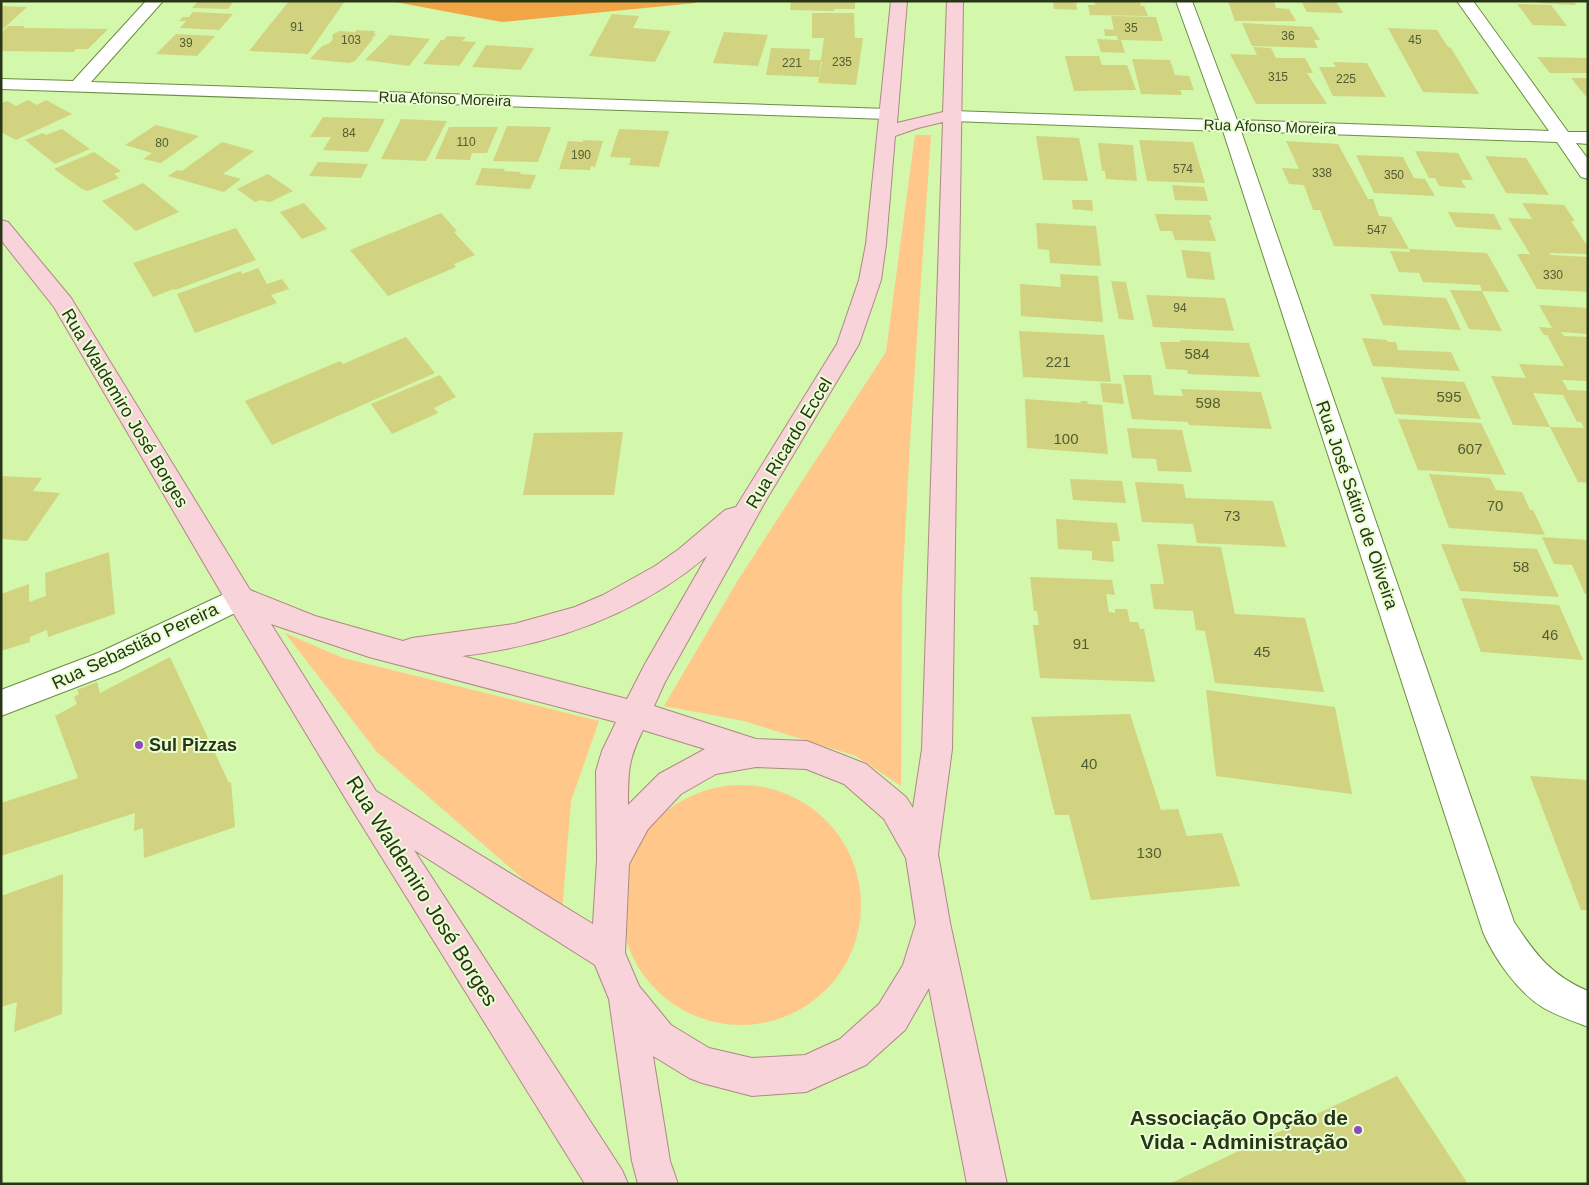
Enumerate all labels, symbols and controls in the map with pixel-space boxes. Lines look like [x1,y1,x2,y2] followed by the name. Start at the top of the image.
[290,20,304,34] house number: 91
[1124,21,1138,35] house number: 35
[1281,29,1295,43] house number: 36
[341,33,361,47] house number: 103
[1408,33,1422,47] house number: 45
[179,36,193,50] house number: 39
[832,55,852,69] house number: 235
[782,56,802,70] house number: 221
[1268,70,1288,84] house number: 315
[1336,72,1356,86] house number: 225
[378,88,512,109] street label: Rua Afonso Moreira
[1203,116,1337,137] street label: Rua Afonso Moreira
[342,126,356,140] house number: 84
[456,135,476,149] house number: 110
[155,136,169,150] house number: 80
[571,148,591,162] house number: 190
[1173,162,1193,176] house number: 574
[1312,166,1332,180] house number: 338
[1384,168,1404,182] house number: 350
[1367,223,1387,237] house number: 547
[1543,268,1563,282] house number: 330
[1173,301,1187,315] house number: 94
[58,305,192,511] street label: Rua Waldemiro José Borges
[1184,345,1210,362] house number: 584
[1045,353,1071,370] house number: 221
[742,374,836,512] street label: Rua Ricardo Eccel
[1436,388,1462,405] house number: 595
[1195,394,1221,411] house number: 598
[1312,398,1402,613] street label: Rua José Sátiro de Oliveira
[1053,430,1079,447] house number: 100
[1457,440,1483,457] house number: 607
[1487,497,1503,514] house number: 70
[1224,507,1240,524] house number: 73
[1513,558,1529,575] house number: 58
[49,598,222,693] street label: Rua Sebastião Pereira
[1542,626,1558,643] house number: 46
[1073,635,1089,652] house number: 91
[1254,643,1270,660] house number: 45
[149,735,237,755] place label: Sul Pizzas
[133,739,145,751] marker: Sul Pizzas
[1081,755,1097,772] house number: 40
[342,772,503,1010] street label: Rua Waldemiro José Borges
[1136,844,1162,861] house number: 130
[1130,1106,1348,1153] place label: Associação Opção de Vida - Administração
[1352,1124,1364,1136] marker: Associação Opção de Vida - Administração

